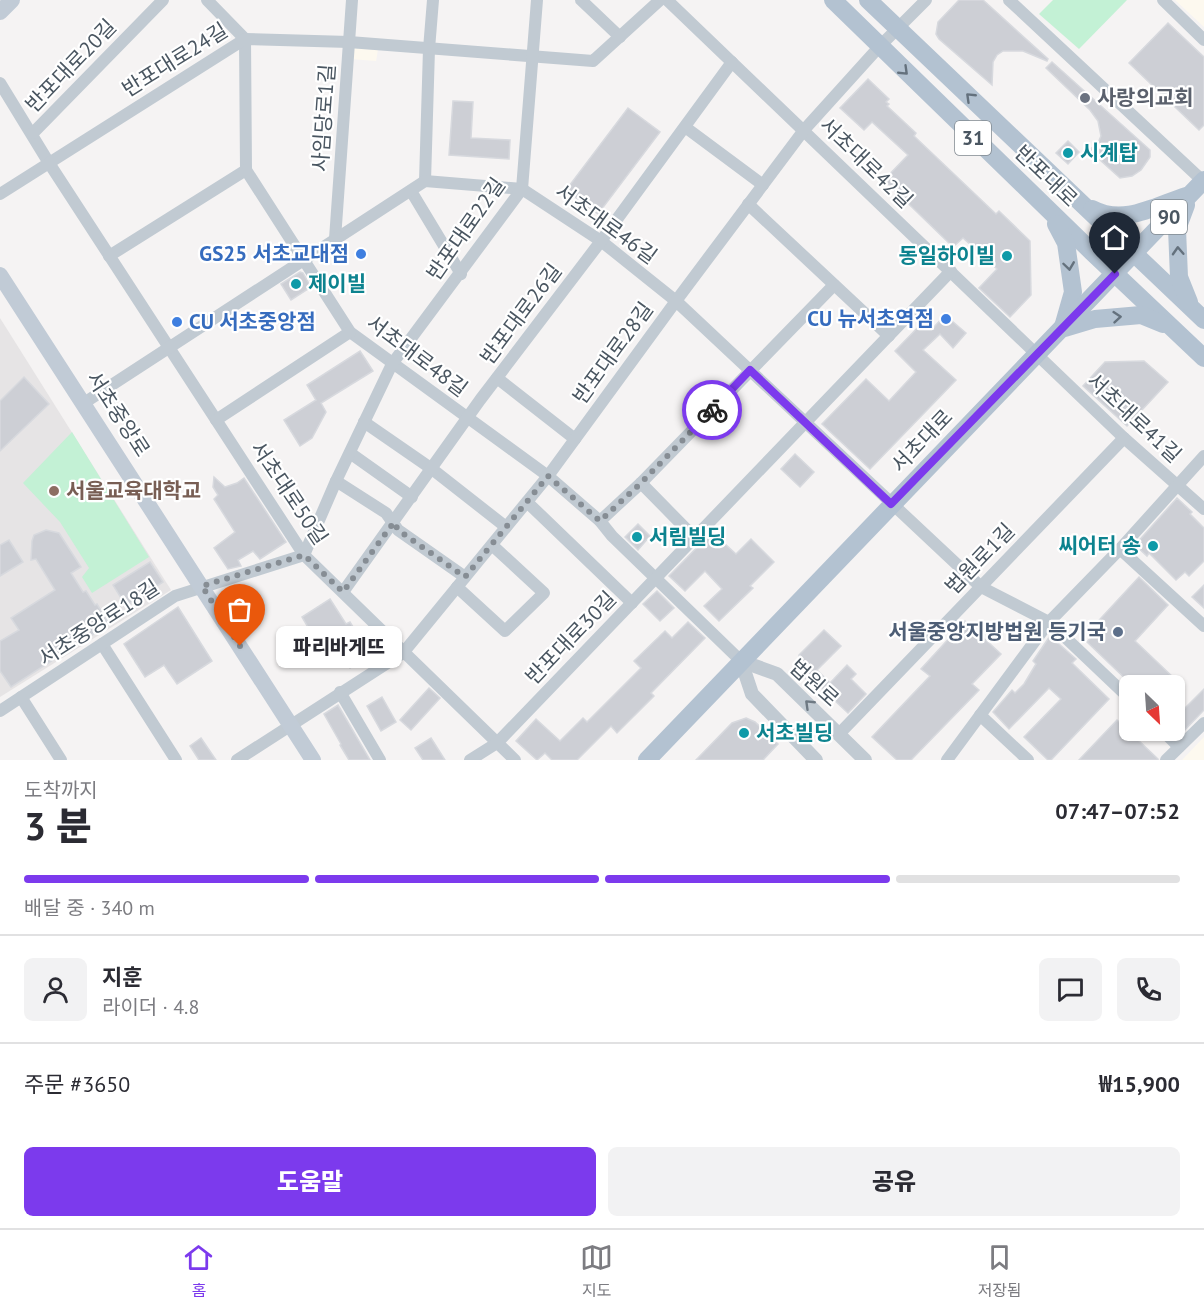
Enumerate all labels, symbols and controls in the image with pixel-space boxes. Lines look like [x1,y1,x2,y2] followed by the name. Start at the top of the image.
[19,13,122,118] street label: 반포대로20길
[117,16,233,103] street label: 반포대로24길
[306,63,341,173] street label: 사임당로1길
[897,64,908,75] one-way arrow
[1097,84,1194,111] place label: 사랑의교회
[1078,91,1092,105] marker: 사랑의교회
[967,93,977,104] one-way arrow
[814,111,919,214] street label: 서초대로42길
[955,121,991,155] road number: 31
[1009,139,1084,212] street label: 반포대로
[1080,139,1138,166] place label: 시계탑
[1061,146,1075,160] marker: 시계탑
[420,172,511,285] street label: 반포대로22길
[550,178,663,270] street label: 서초대로46길
[1151,200,1187,234] road number: 90
[1089,212,1140,274] pin
[1098,221,1131,254] icon: home
[199,240,349,267] place label: GS25 서초교대점
[898,242,995,269] place label: 동일하이빌
[354,247,368,261] marker: GS25 서초교대점
[1172,247,1185,256] one-way arrow
[1000,249,1014,263] marker: 동일하이빌
[474,258,567,370] street label: 반포대로26길
[1063,262,1075,271] one-way arrow
[308,270,366,297] place label: 제이빌
[289,277,303,291] marker: 제이빌
[567,296,659,409] street label: 반포대로28길
[807,305,934,332] place label: CU 뉴서초역점
[189,308,316,335] place label: CU 서초중앙점
[361,309,473,402] street label: 서초대로48길
[1113,311,1122,324] one-way arrow
[939,312,953,326] marker: CU 뉴서초역점
[170,315,184,329] marker: CU 서초중앙점
[81,366,156,462] street label: 서초중앙로
[1081,367,1187,468] street label: 서초대로41길
[682,380,742,440] courier
[696,394,729,427] icon: bike
[885,403,958,478] street label: 서초대로
[245,436,334,550] street label: 서초대로50길
[66,477,201,504] place label: 서울교육대학교
[47,484,61,498] marker: 서울교육대학교
[939,517,1020,600] street label: 법원로1길
[649,523,726,550] place label: 서림빌딩
[630,530,644,544] marker: 서림빌딩
[1058,532,1141,559] place label: 씨어터 송
[1146,539,1160,553] marker: 씨어터 송
[33,573,164,672] street label: 서초중앙로18길
[214,584,265,646] pin
[519,585,622,690] street label: 반포대로30길
[223,593,256,626] icon: bag
[888,618,1106,645] place label: 서울중앙지방법원 등기국
[276,625,402,667] callout: 파리바게뜨
[1111,625,1125,639] marker: 서울중앙지방법원 등기국
[293,634,385,660] text: 파리바게뜨
[784,653,845,712] street label: 법원로
[1119,675,1185,741] north arrow
[1119,675,1185,741] map controls
[805,701,816,712] one-way arrow
[756,719,833,746] place label: 서초빌딩
[737,726,751,740] marker: 서초빌딩
[24,777,98,803] text: 도착까지
[1055,797,1180,825] text: 07:47–07:52
[24,800,92,851] text: 3 분
[24,895,155,921] text: 배달 중 · 340 m
[24,958,87,1021] button: person
[1039,958,1102,1021] button: chat
[1117,958,1180,1021] button: phone
[102,963,142,991] text: 지훈
[102,994,199,1020] text: 라이더 · 4.8
[24,1070,130,1098] text: 주문 #3650
[1099,1070,1180,1098] text: ₩15,900
[24,1147,596,1216] button: 도움말
[608,1147,1180,1216] button: 공유
[182,1241,215,1301] tab: 홈
[580,1241,613,1301] tab: 지도
[978,1241,1022,1301] tab: 저장됨

